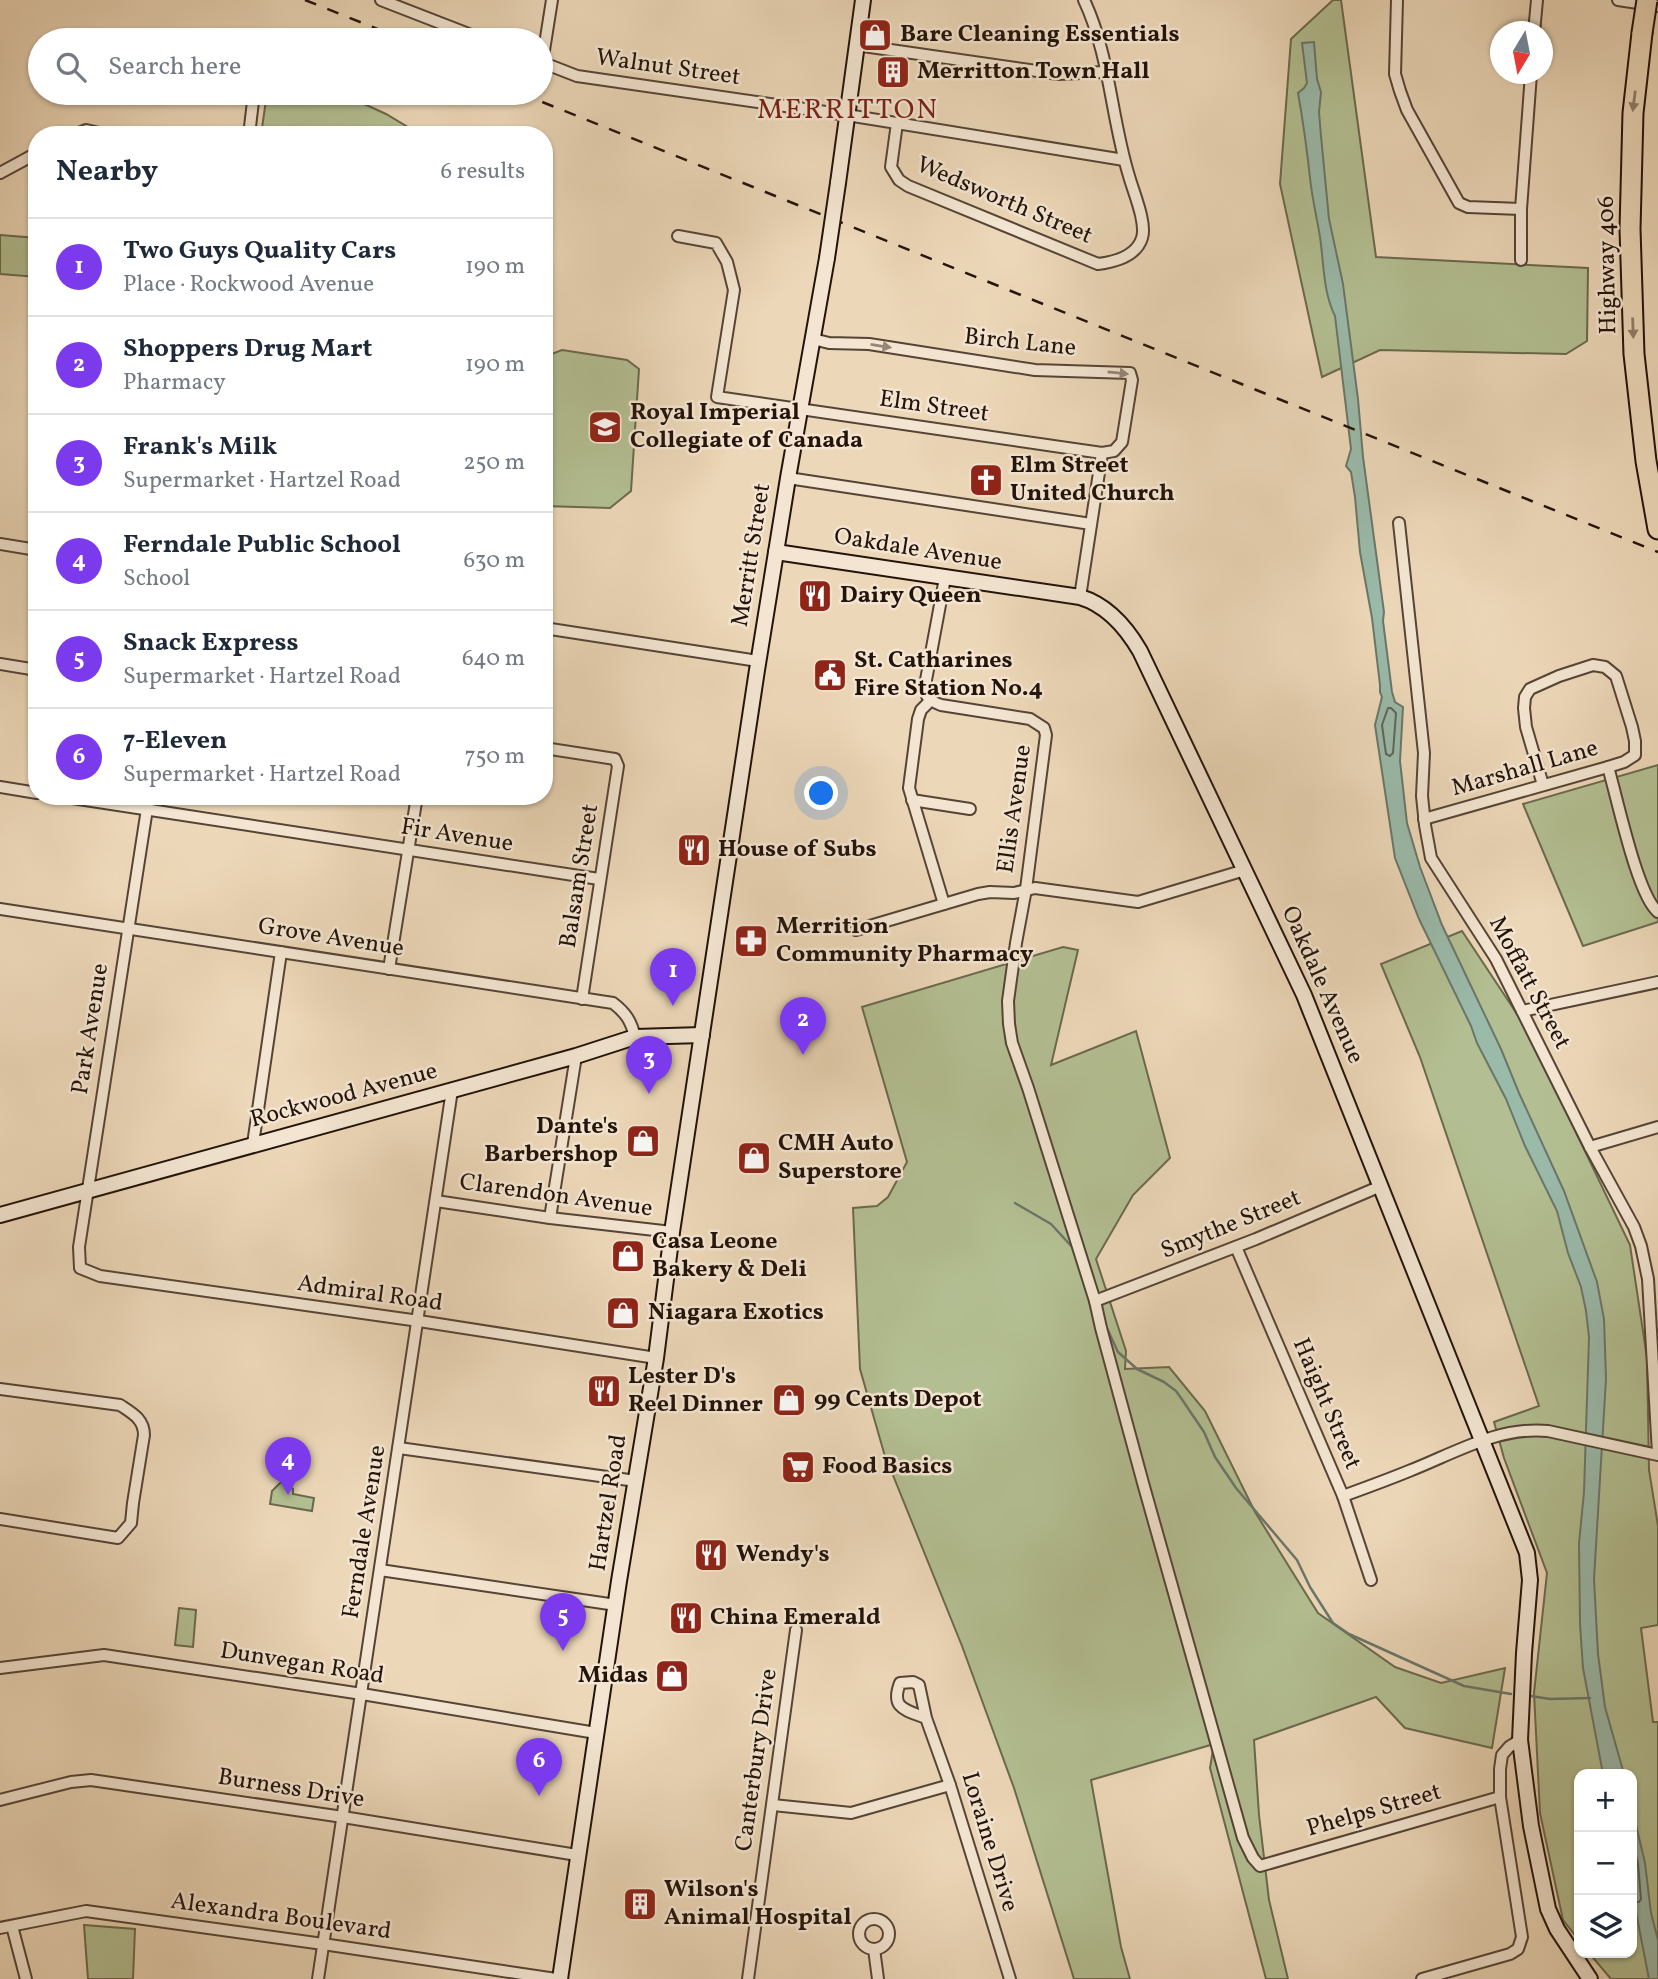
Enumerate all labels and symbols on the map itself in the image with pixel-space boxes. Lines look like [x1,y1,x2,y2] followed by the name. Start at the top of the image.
[856,16,894,54] shop icon: Bare Cleaning Essentials
[900,18,1180,52] place label: Bare Cleaning Essentials
[1490,21,1553,84] north arrow
[594,41,742,95] street label: Walnut Street
[874,53,912,91] building icon: Merritton Town Hall
[917,55,1150,89] place label: Merritton Town Hall
[1629,90,1640,112] one-way arrow
[757,91,939,130] district label: MERRITTON
[911,149,1097,253] street label: Wedsworth Street
[1590,195,1626,335] street label: Highway 406
[1628,318,1639,340] one-way arrow
[962,320,1078,366] street label: Birch Lane
[870,341,892,352] one-way arrow
[1107,368,1129,379] one-way arrow
[877,382,991,432] street label: Elm Street
[630,396,863,458] place label: Royal Imperial Collegiate of Canada
[586,408,624,446] school or university icon: Royal Imperial Collegiate of Canada
[1010,449,1175,511] place label: Elm Street United Church
[967,461,1005,499] church icon: Elm Street United Church
[724,481,780,629] street label: Merritt Street
[832,520,1004,580] street label: Oakdale Avenue
[796,577,834,615] restaurant icon: Dairy Queen
[840,579,982,613] place label: Dairy Queen
[854,644,1043,706] place label: St. Catharines Fire Station No.4
[811,656,849,694] public building icon: St. Catharines Fire Station No.4
[1448,732,1602,806] street label: Marshall Lane
[989,742,1041,876] street label: Ellis Avenue
[804,776,838,810] your location
[552,802,608,950] street label: Balsam Street
[398,810,516,862] street label: Fir Avenue
[675,831,713,869] restaurant icon: House of Subs
[718,833,877,867] place label: House of Subs
[1272,901,1372,1069] street label: Oakdale Avenue
[256,910,406,966] street label: Grove Avenue
[776,910,1034,972] place label: Merrition Community Pharmacy
[1480,910,1578,1056] street label: Moffatt Street
[732,922,770,960] pharmacy icon: Merrition Community Pharmacy
[650,948,696,1006] pin: 1
[64,961,118,1097] street label: Park Avenue
[780,997,826,1055] pin: 2
[626,1036,672,1094] pin: 3
[247,1055,441,1137] street label: Rockwood Avenue
[484,1110,618,1172] place label: Dante's Barbershop
[624,1122,662,1160] shop icon: Dante's Barbershop
[778,1127,902,1189] place label: CMH Auto Superstore
[735,1139,773,1177] shop icon: CMH Auto Superstore
[457,1166,655,1226] street label: Clarendon Avenue
[1156,1181,1306,1269] street label: Smythe Street
[652,1225,807,1287] place label: Casa Leone Bakery & Deli
[609,1237,647,1275] shop icon: Casa Leone Bakery & Deli
[295,1267,445,1321] street label: Admiral Road
[604,1294,642,1332] shop icon: Niagara Exotics
[648,1296,824,1330] place label: Niagara Exotics
[1283,1333,1369,1475] street label: Haight Street
[628,1360,763,1422] place label: Lester D's Reel Dinner
[585,1372,623,1410] restaurant icon: Lester D's Reel Dinner
[770,1381,808,1419] shop icon: 99 Cents Depot
[814,1383,981,1417] place label: 99 Cents Depot
[581,1432,637,1574] street label: Hartzel Road
[265,1437,311,1495] pin: 4
[334,1443,396,1621] street label: Ferndale Avenue
[779,1448,817,1486] supermarket icon: Food Basics
[822,1450,952,1484] place label: Food Basics
[692,1536,730,1574] restaurant icon: Wendy's
[736,1538,830,1572] place label: Wendy's
[540,1593,586,1651] pin: 5
[667,1599,705,1637] restaurant icon: China Emerald
[710,1601,881,1635] place label: China Emerald
[217,1634,387,1694] street label: Dunvegan Road
[653,1657,691,1695] shop icon: Midas
[578,1659,648,1693] place label: Midas
[727,1667,787,1853] street label: Canterbury Drive
[516,1738,562,1796] pin: 6
[215,1761,367,1817] street label: Burness Drive
[952,1768,1026,1916] street label: Loraine Drive
[1303,1776,1445,1846] street label: Phelps Street
[664,1873,852,1935] place label: Wilson's Animal Hospital
[169,1885,393,1949] street label: Alexandra Boulevard
[621,1885,659,1923] building icon: Wilson's Animal Hospital

